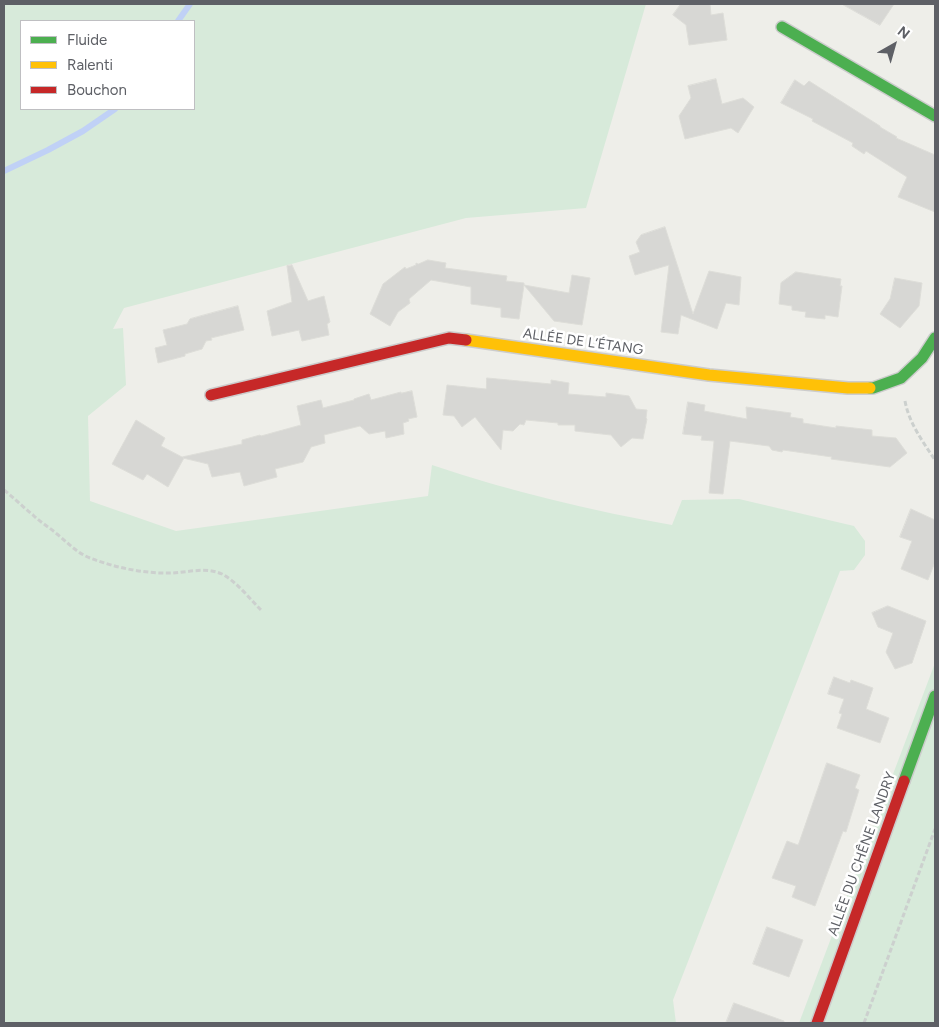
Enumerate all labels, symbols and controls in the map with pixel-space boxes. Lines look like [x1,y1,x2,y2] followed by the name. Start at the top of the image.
[20,20,195,110] legend
[869,20,919,70] north arrow
[894,23,913,43] text: N
[67,31,107,49] text: Fluide
[67,56,113,74] text: Ralenti
[67,81,127,99] text: Bouchon
[522,325,644,359] street label: ALLÉE DE L’ÉTANG
[825,770,899,938] street label: ALLÉE DU CHÊNE LANDRY

